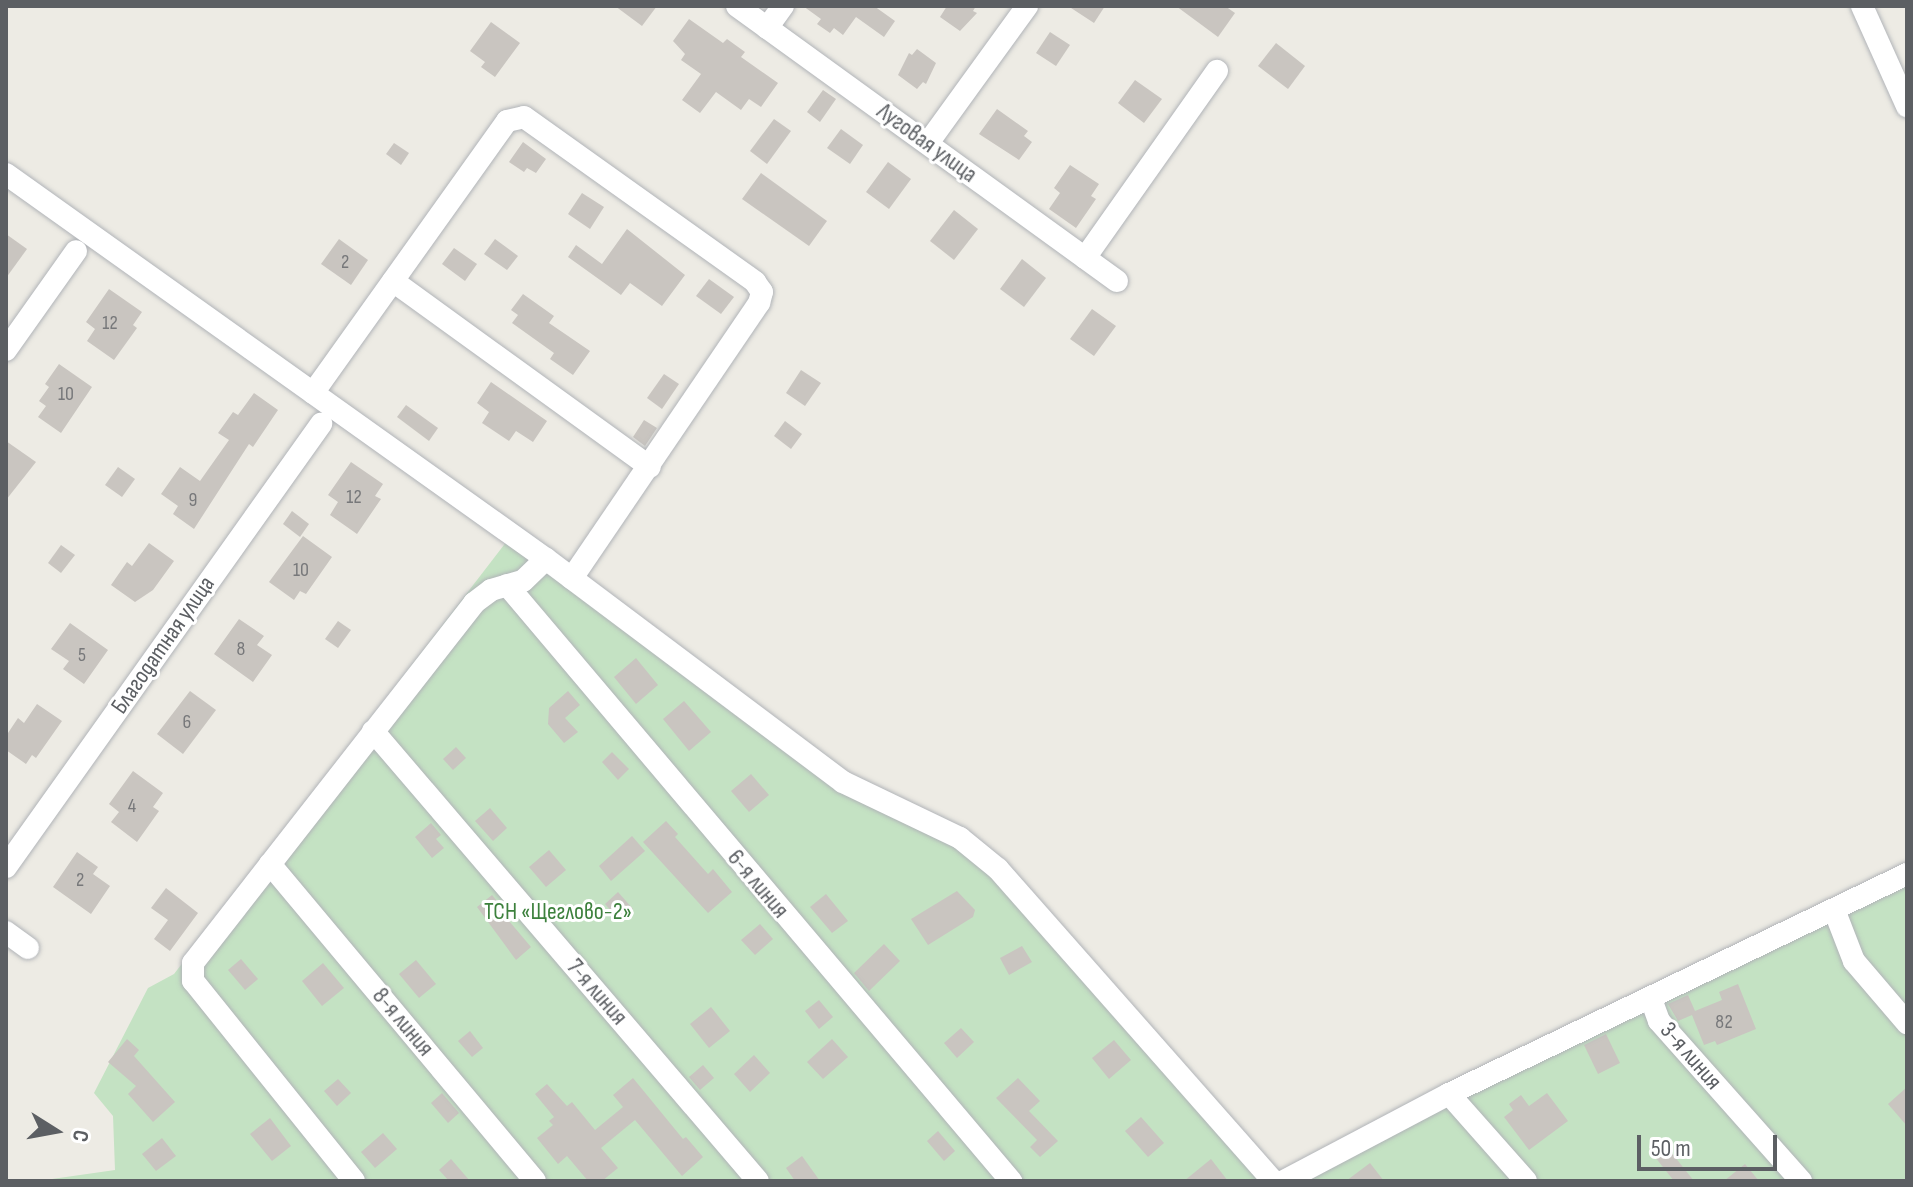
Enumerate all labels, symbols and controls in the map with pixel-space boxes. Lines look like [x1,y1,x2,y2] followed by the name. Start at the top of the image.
[871,97,983,189] street label: Луговая улица
[341,250,349,274] house number: 2
[102,311,118,335] house number: 12
[58,382,74,406] house number: 10
[346,485,362,509] house number: 12
[189,488,197,512] house number: 9
[293,558,309,582] house number: 10
[105,571,221,719] street label: Благодатная улица
[237,637,245,661] house number: 8
[78,643,86,667] house number: 5
[183,710,191,734] house number: 6
[128,794,136,818] house number: 4
[721,844,795,924] street label: 6-я линия
[76,868,84,892] house number: 2
[484,898,632,926] park label: ТСН «Щеглово-2»
[560,953,634,1031] street label: 7-я линия
[366,982,440,1062] street label: 8-я линия
[1715,1010,1733,1034] house number: 82
[1654,1016,1728,1096] street label: 3-я линия
[16,1091,96,1171] north arrow
[1641,1119,1781,1169] scale bar
[66,1128,94,1144] text: С
[1651,1134,1691,1163] text: 50 m

